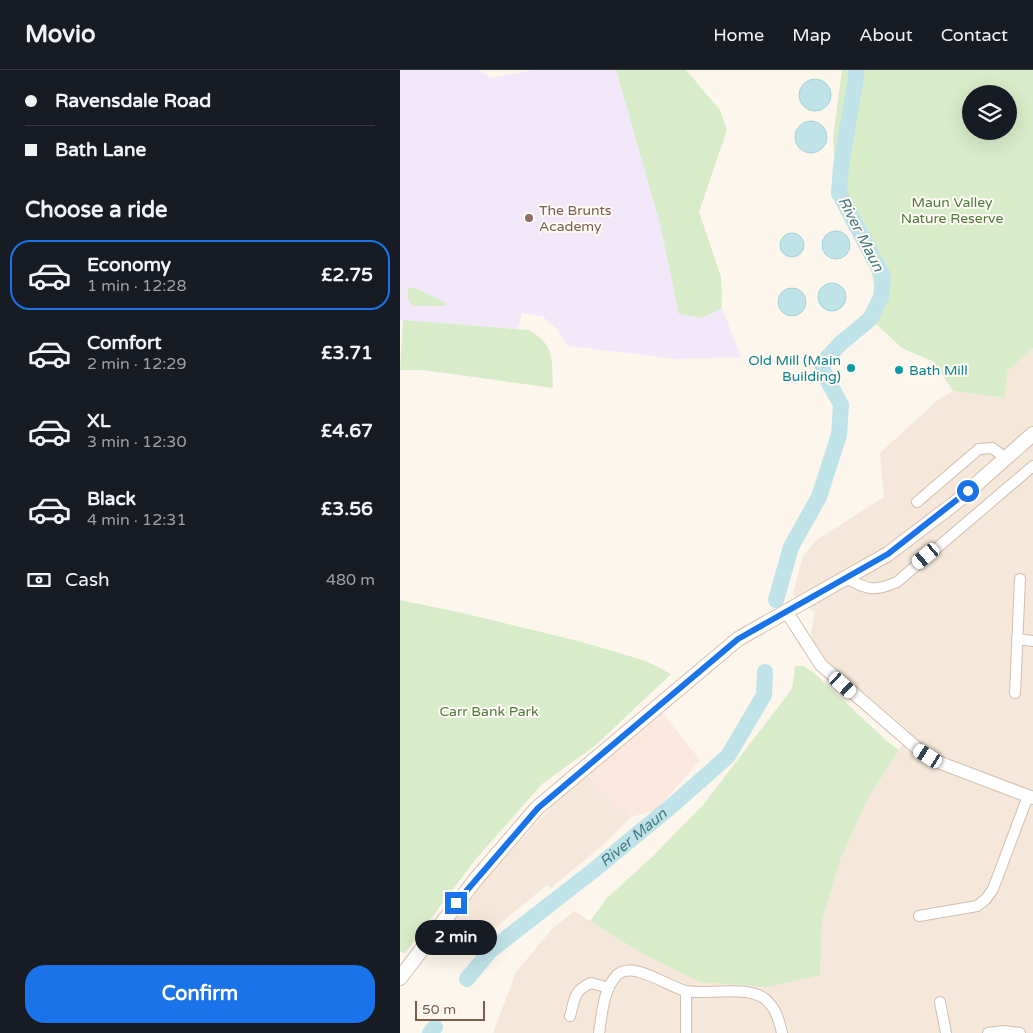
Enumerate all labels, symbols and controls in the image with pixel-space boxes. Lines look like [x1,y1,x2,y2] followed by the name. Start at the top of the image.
[25,20,96,49] text: Movio
[713,24,764,46] text: Home
[792,24,831,46] text: Map
[859,24,913,46] text: About
[941,24,1008,46] text: Contact
[962,85,1017,140] map controls
[962,85,1017,140] button: layers
[55,90,211,112] text: Ravensdale Road
[55,139,146,161] text: Bath Lane
[834,194,888,275] water label: River Maun
[901,194,1003,227] park label: Maun Valley Nature Reserve
[25,197,168,223] text: Choose a ride
[539,202,612,235] place label: The Brunts Academy
[523,212,535,224] marker: The Brunts Academy
[27,253,72,298] icon: car
[87,254,171,276] text: Economy
[321,264,373,286] text: £2.75
[87,276,186,296] text: 1 min · 12:28
[27,331,72,376] icon: car
[87,332,161,354] text: Comfort
[321,342,373,364] text: £3.71
[748,352,841,385] place label: Old Mill (Main Building)
[87,354,186,374] text: 2 min · 12:29
[845,362,857,374] marker: Old Mill (Main Building)
[909,362,968,379] place label: Bath Mill
[893,364,905,376] marker: Bath Mill
[27,409,72,454] icon: car
[87,410,111,432] text: XL
[321,420,373,442] text: £4.67
[87,432,186,452] text: 3 min · 12:30
[957,480,979,502] route start
[27,487,72,532] icon: car
[87,488,136,510] text: Black
[321,498,373,520] text: £3.56
[87,510,186,530] text: 4 min · 12:31
[909,541,942,571] car
[25,566,53,594] icon: cash
[65,569,110,591] text: Cash
[326,570,375,590] text: 480 m
[826,669,859,701] car
[439,703,539,720] park label: Carr Bank Park
[911,742,944,770] car
[596,804,671,870] water label: River Maun
[445,892,467,914] route end
[415,920,497,956] callout: 2 min
[435,927,477,947] text: 2 min
[25,965,375,1023] button: Confirm
[415,998,485,1021] scale bar
[422,1001,456,1018] text: 50 m

